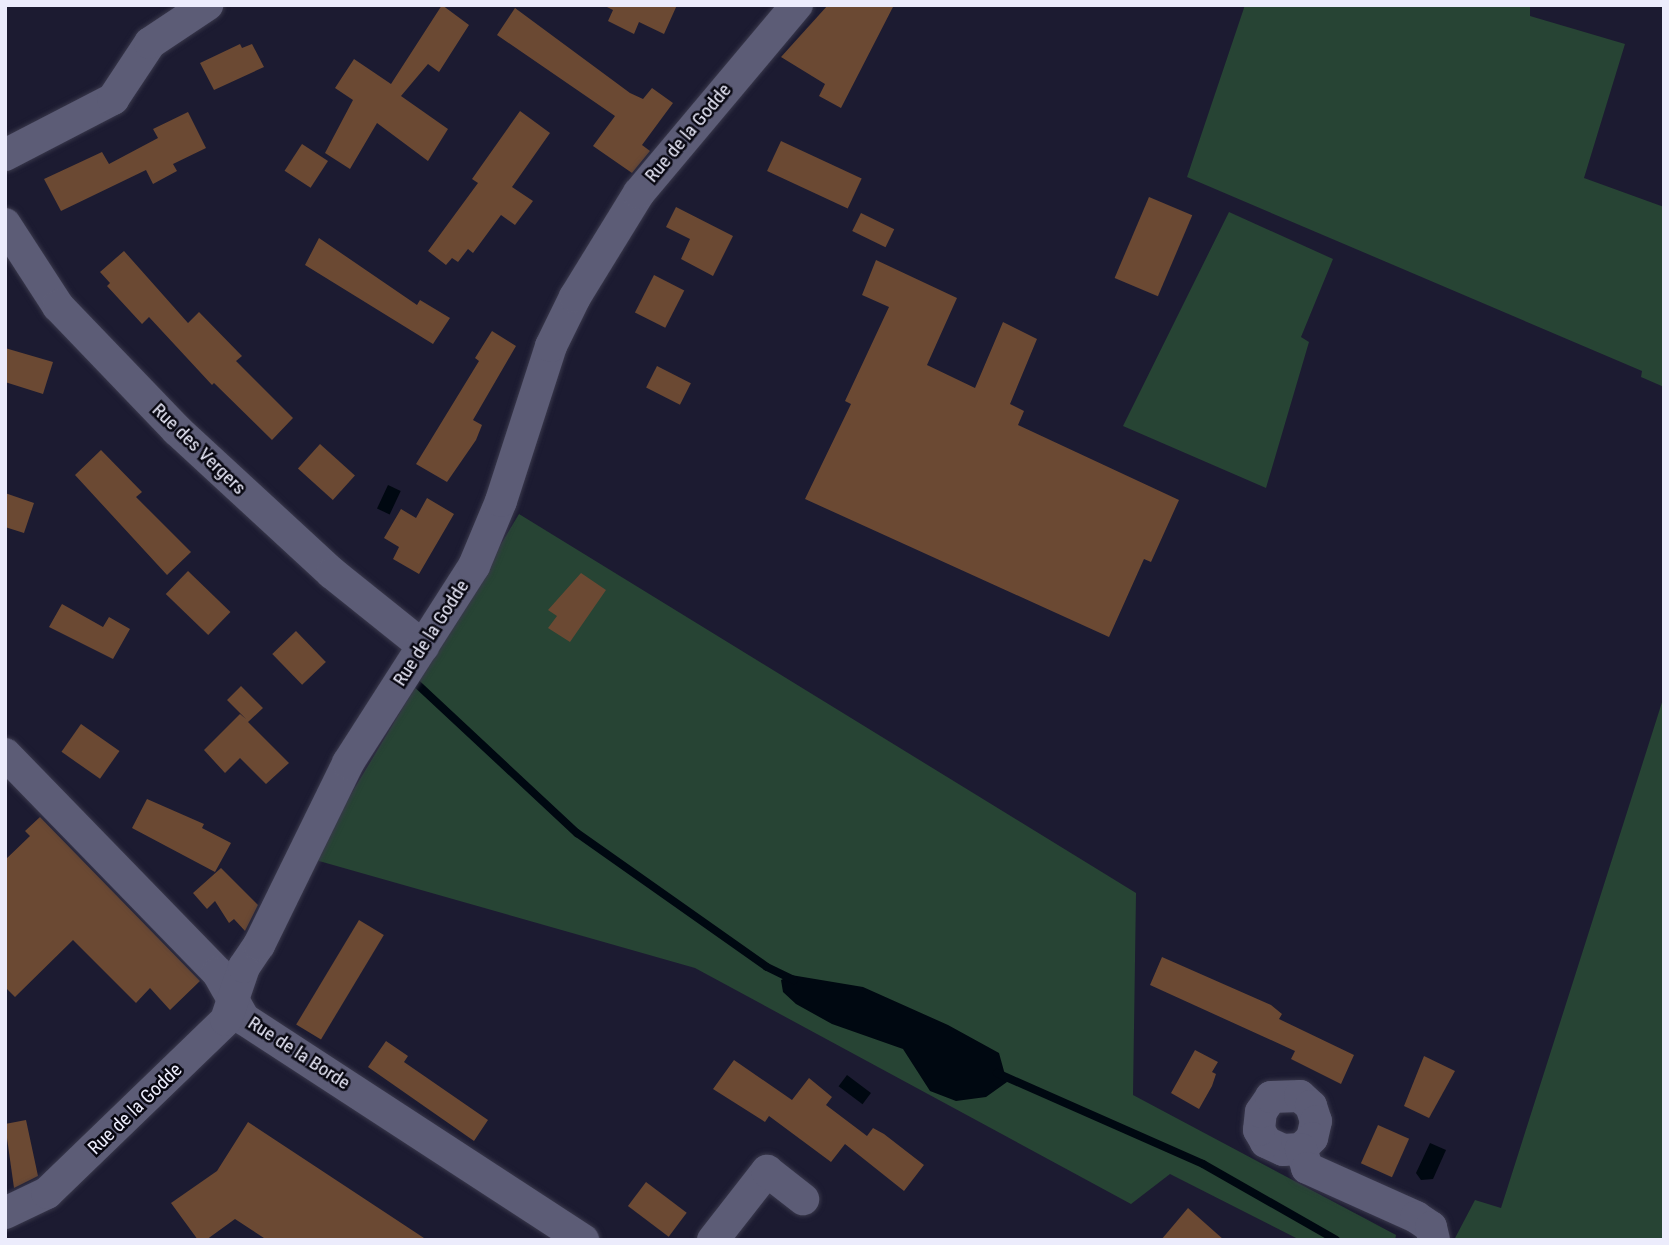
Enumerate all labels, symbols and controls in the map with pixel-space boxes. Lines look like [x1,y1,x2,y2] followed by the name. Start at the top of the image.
[640,79,736,187] street label: Rue de la Godde
[147,399,251,499] street label: Rue des Vergers
[388,576,474,690] street label: Rue de la Godde
[244,1012,354,1094] street label: Rue de la Borde
[83,1059,187,1159] street label: Rue de la Godde

